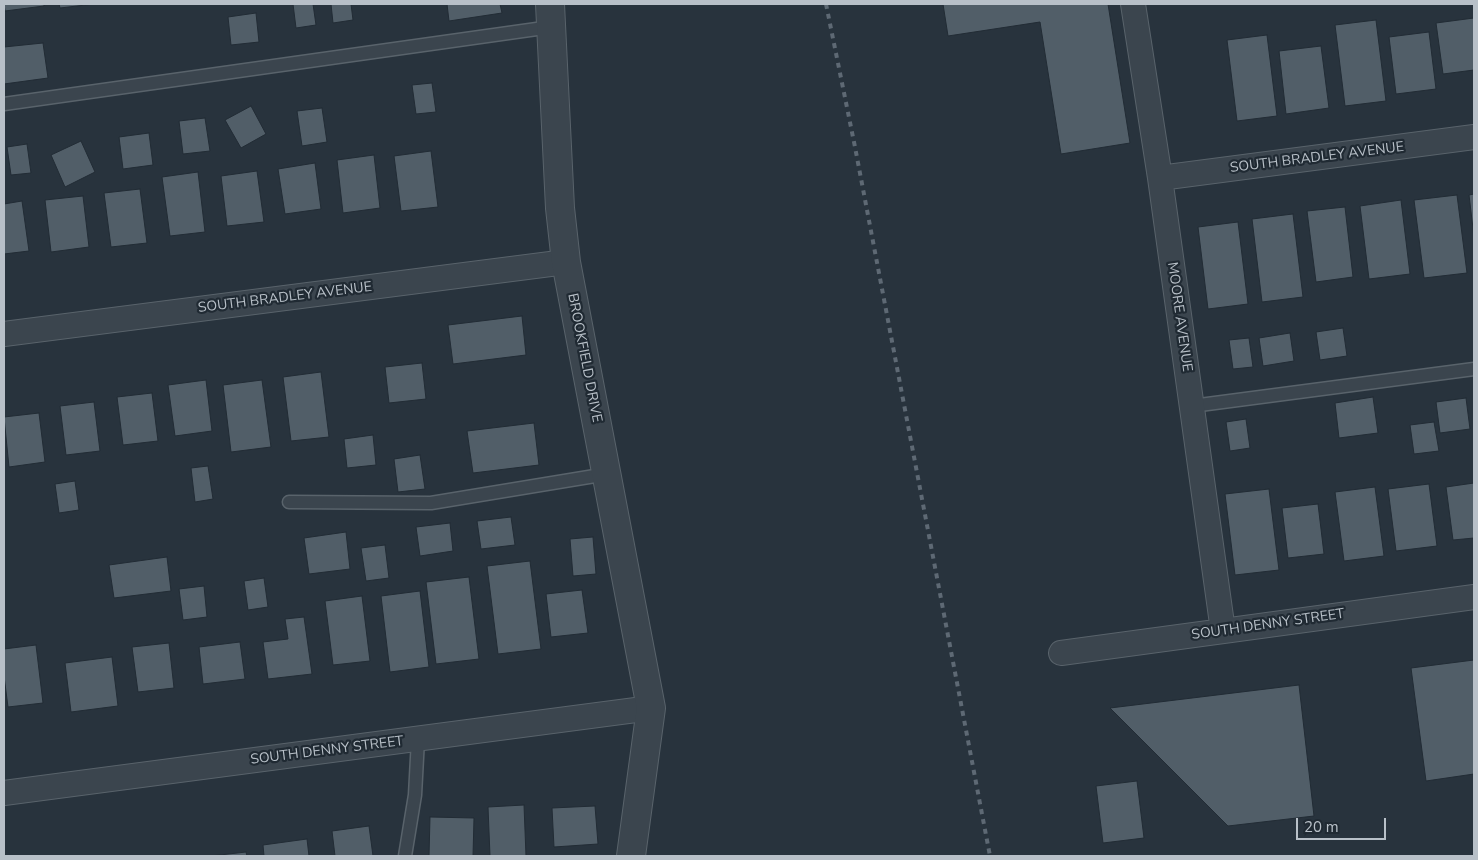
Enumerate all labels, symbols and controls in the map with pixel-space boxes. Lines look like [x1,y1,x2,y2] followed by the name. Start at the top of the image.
[1229,139,1405,177] street label: SOUTH BRADLEY AVENUE
[1163,261,1195,373] street label: MOORE AVENUE
[197,279,373,317] street label: SOUTH BRADLEY AVENUE
[563,292,605,424] street label: BROOKFIELD DRIVE
[1190,606,1346,644] street label: SOUTH DENNY STREET
[249,733,405,769] street label: SOUTH DENNY STREET
[1298,808,1388,840] scale bar
[1304,817,1339,837] text: 20 m

